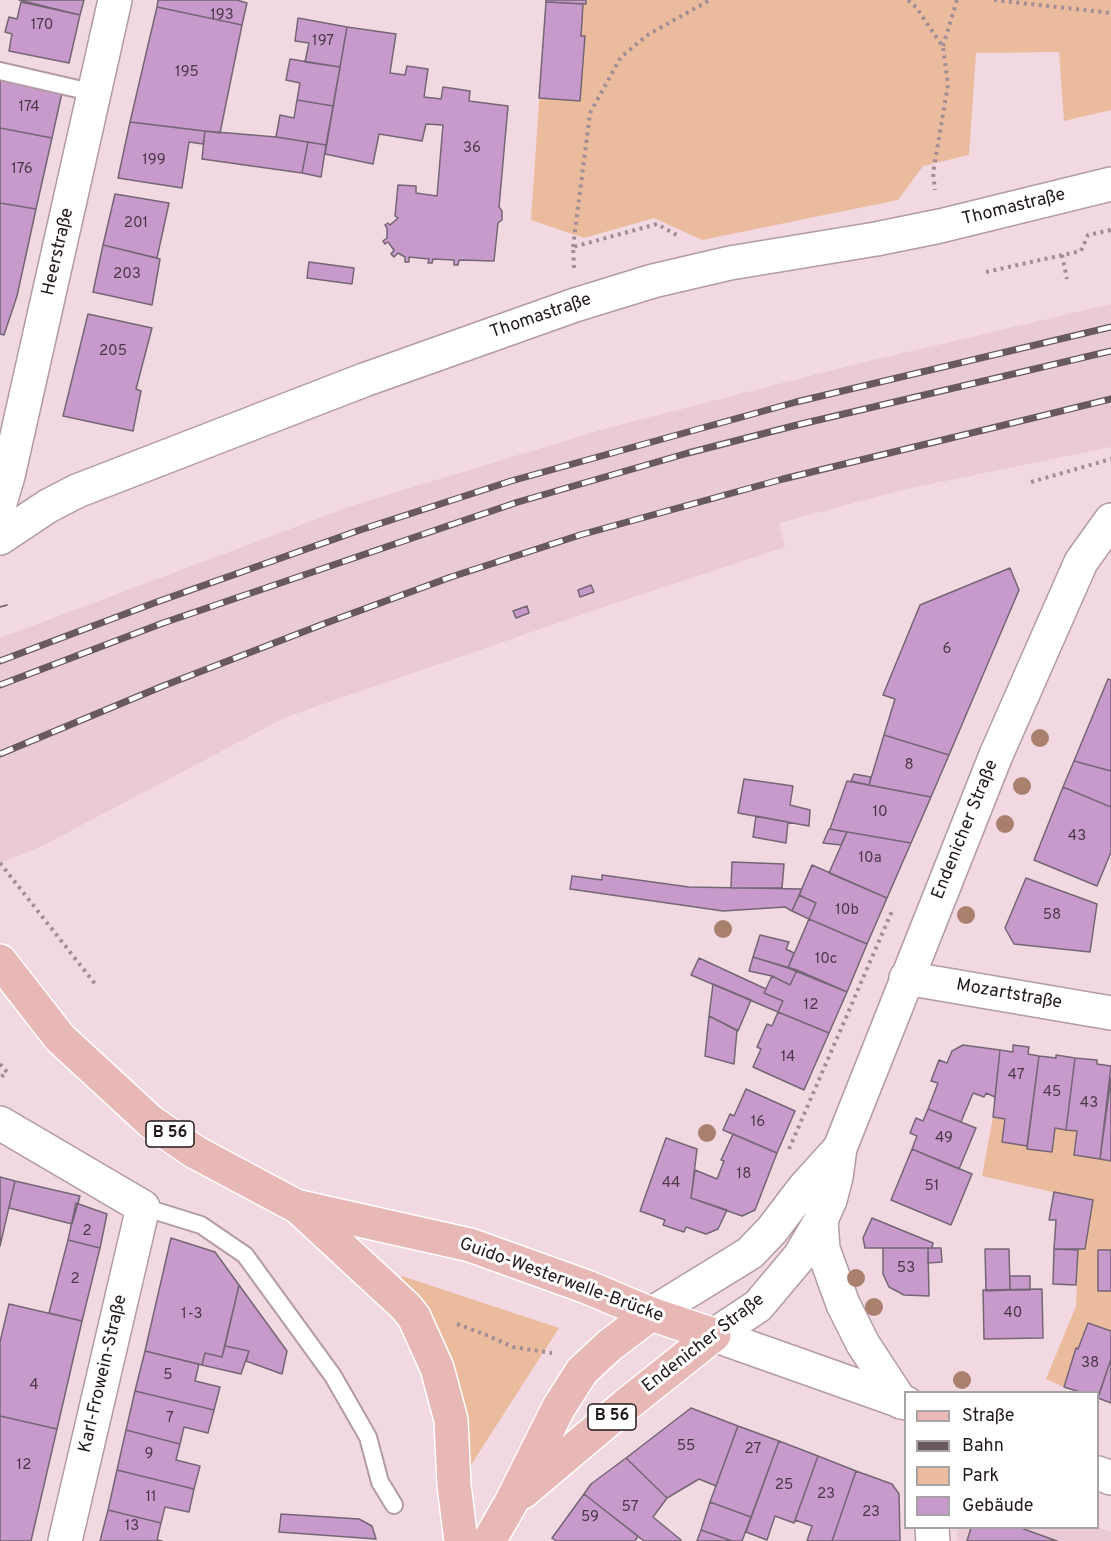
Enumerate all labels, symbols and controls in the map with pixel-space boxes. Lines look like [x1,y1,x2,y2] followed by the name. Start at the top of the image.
[210,7,234,25] house number: 193
[31,17,53,35] house number: 170
[312,33,334,51] house number: 197
[175,64,199,82] house number: 195
[18,99,40,117] house number: 174
[463,140,481,158] house number: 36
[142,152,166,170] house number: 199
[11,161,33,179] house number: 176
[960,185,1068,231] street label: Thomastraße
[38,206,80,298] street label: Heerstraße
[124,215,148,233] house number: 201
[113,266,141,284] house number: 203
[487,290,595,344] street label: Thomastraße
[99,343,127,361] house number: 205
[943,641,951,659] house number: 6
[904,757,914,775] house number: 8
[928,757,1004,903] street label: Endenicher Straße
[872,804,888,822] house number: 10
[1068,828,1086,846] house number: 43
[858,850,882,868] house number: 10a
[835,902,859,920] house number: 10b
[1043,907,1061,925] house number: 58
[815,951,837,969] house number: 10c
[954,975,1064,1015] street label: Mozartstraße
[804,997,818,1015] house number: 12
[781,1049,795,1067] house number: 14
[1008,1067,1024,1085] house number: 47
[1043,1084,1061,1102] house number: 45
[1080,1095,1098,1113] house number: 43
[751,1114,765,1132] house number: 16
[146,1121,194,1147] road number: B 56
[935,1130,953,1148] house number: 49
[737,1166,751,1184] house number: 18
[662,1175,680,1193] house number: 44
[925,1178,939,1196] house number: 51
[82,1223,92,1241] house number: 2
[456,1234,666,1328] street label: Guido-Westerwelle-Brücke
[897,1260,915,1278] house number: 53
[70,1271,80,1289] house number: 2
[639,1290,769,1398] street label: Endenicher Straße
[75,1293,133,1455] street label: Karl-Frowein-Straße
[1004,1305,1022,1323] house number: 40
[181,1306,203,1324] house number: 1-3
[1081,1355,1099,1373] house number: 38
[163,1367,173,1385] house number: 5
[29,1377,39,1395] house number: 4
[904,1391,1099,1529] legend
[588,1404,636,1430] road number: B 56
[962,1405,1014,1428] text: Straße
[166,1410,174,1428] house number: 7
[962,1435,1004,1458] text: Bahn
[677,1438,695,1456] house number: 55
[745,1441,761,1459] house number: 27
[145,1446,153,1464] house number: 9
[17,1457,31,1475] house number: 12
[962,1465,999,1488] text: Park
[775,1477,793,1495] house number: 25
[817,1486,835,1504] house number: 23
[145,1489,157,1507] house number: 11
[962,1495,1034,1518] text: Gebäude
[622,1499,638,1517] house number: 57
[862,1504,880,1522] house number: 23
[581,1509,599,1527] house number: 59
[125,1518,139,1536] house number: 13

